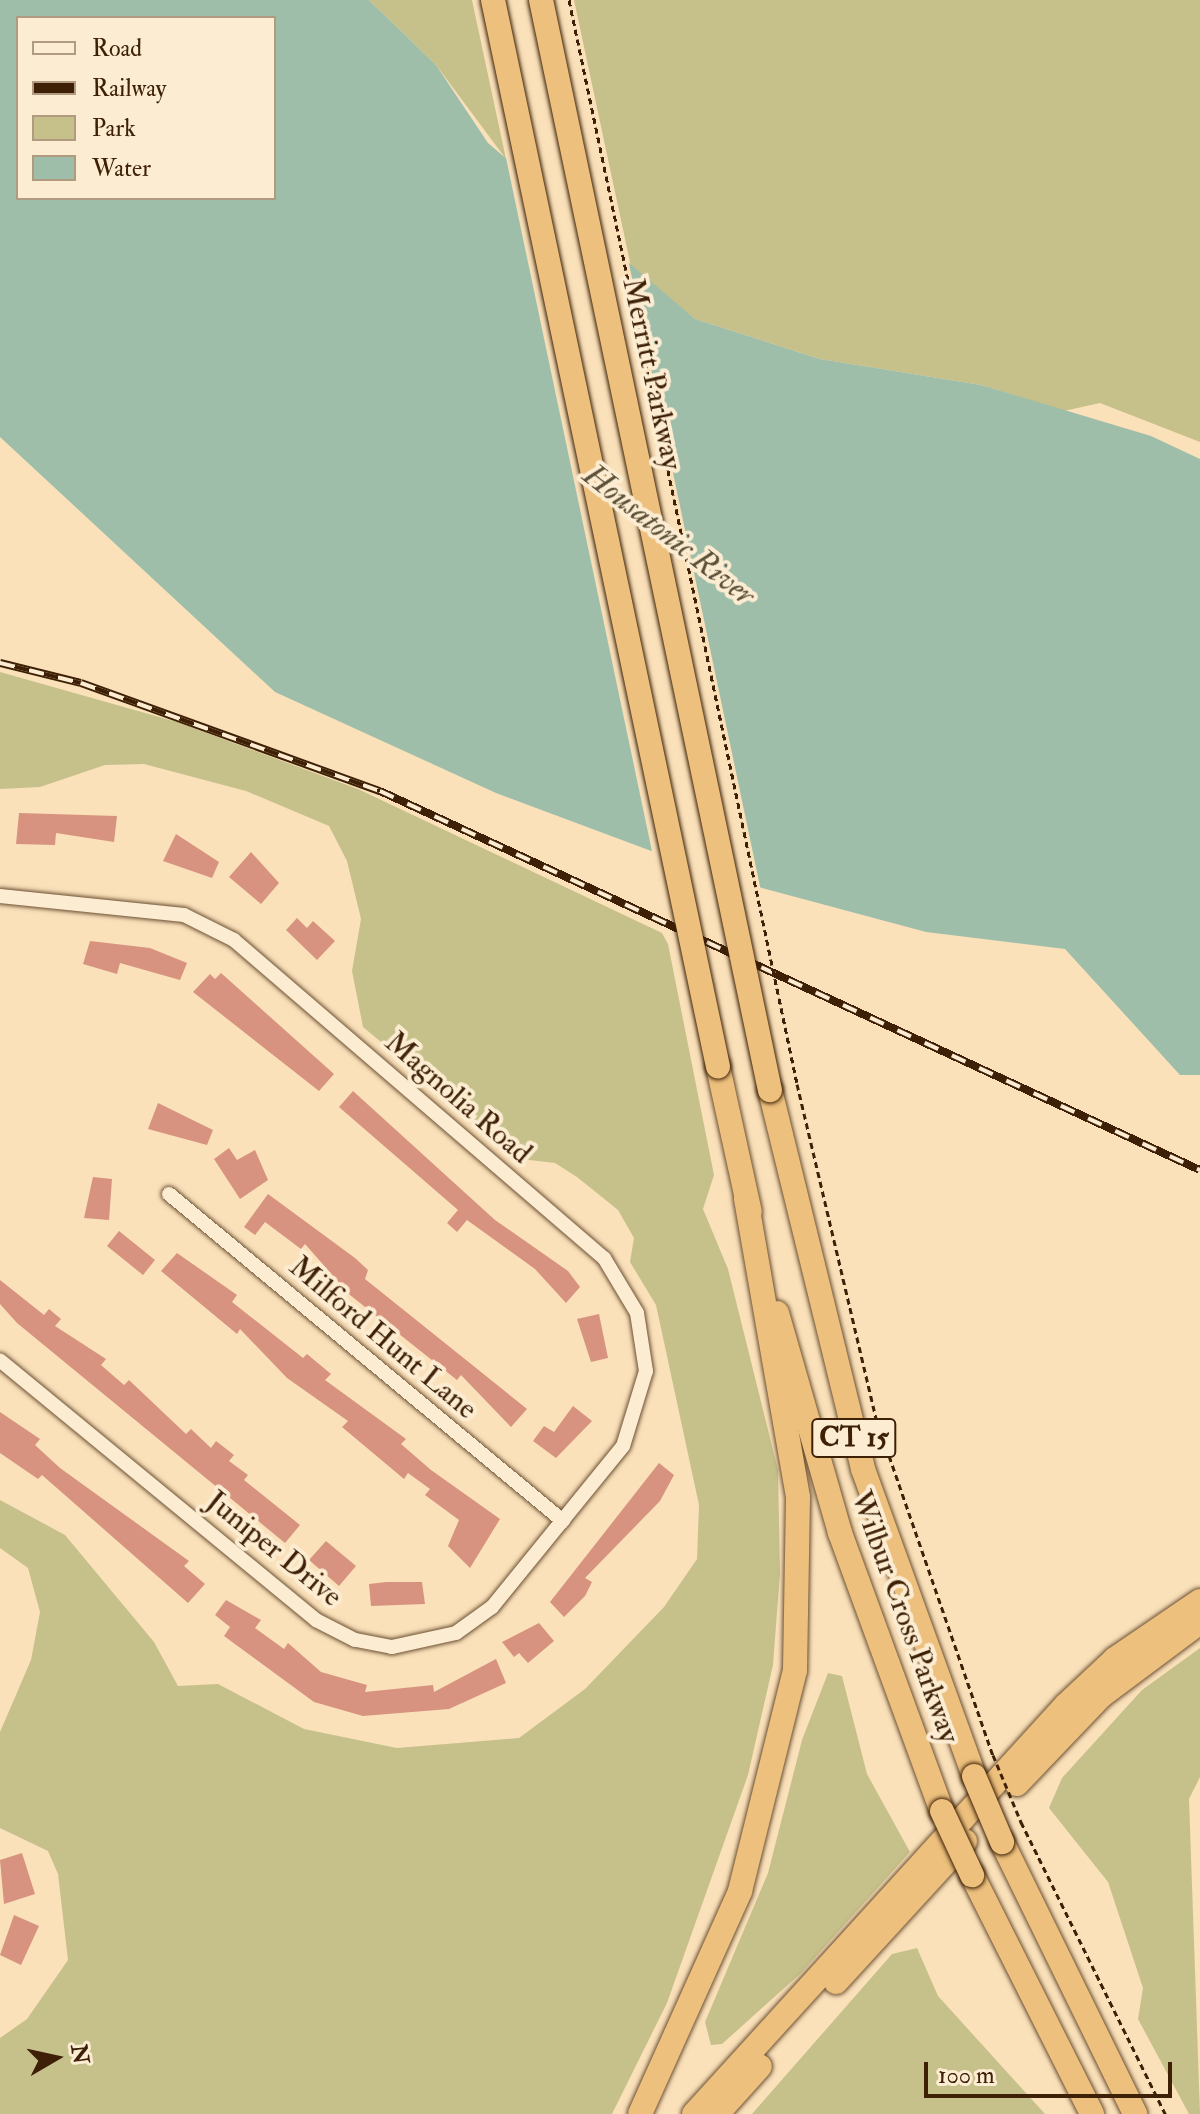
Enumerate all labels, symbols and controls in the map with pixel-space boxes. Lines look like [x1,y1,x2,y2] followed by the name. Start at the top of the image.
[16,16,276,200] legend
[92,33,142,64] text: Road
[92,73,166,104] text: Railway
[92,113,136,144] text: Park
[92,153,151,184] text: Water
[614,275,690,473] street label: Merritt Parkway
[575,456,763,614] water label: Housatonic River
[377,1025,539,1171] street label: Magnolia Road
[282,1249,484,1427] street label: Milford Hunt Lane
[810,1414,898,1462] road number: CT 15
[199,1483,349,1615] street label: Juniper Drive
[843,1486,967,1748] street label: Wilbur Cross Parkway
[16,2018,96,2098] north arrow
[64,2042,95,2066] text: N
[928,2046,1176,2096] scale bar
[938,2060,995,2091] text: 100 m

